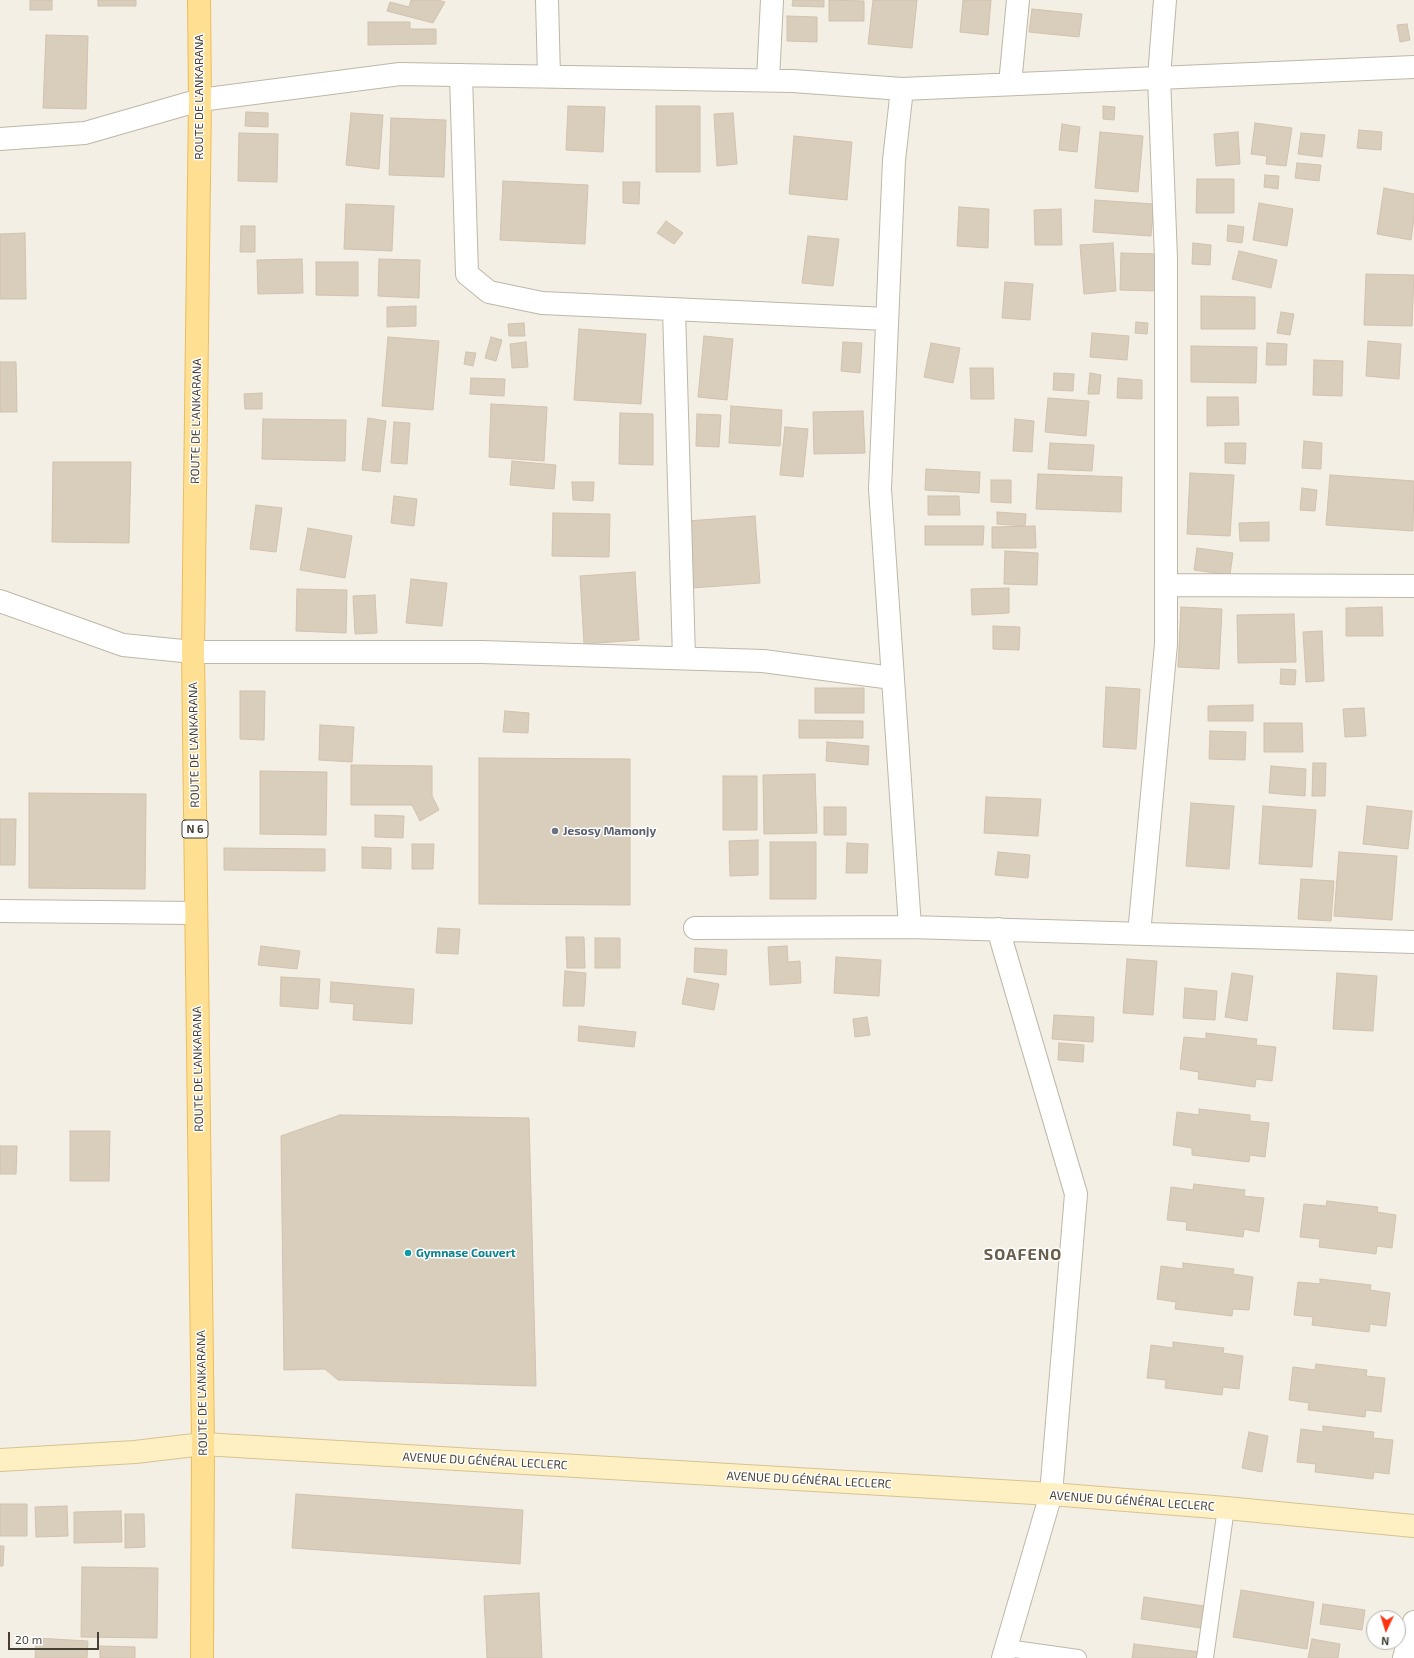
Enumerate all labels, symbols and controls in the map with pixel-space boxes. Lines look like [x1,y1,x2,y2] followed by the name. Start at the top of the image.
[192,34,206,160] street label: ROUTE DE L'ANKARANA
[188,358,204,484] street label: ROUTE DE L'ANKARANA
[186,682,202,808] street label: ROUTE DE L'ANKARANA
[182,820,208,838] road number: N 6
[563,824,656,838] place label: Jesosy Mamonjy
[550,826,560,836] marker: Jesosy Mamonjy
[190,1006,206,1132] street label: ROUTE DE L'ANKARANA
[984,1245,1062,1265] district label: SOAFENO
[416,1246,516,1260] place label: Gymnase Couvert
[403,1248,413,1258] marker: Gymnase Couvert
[194,1330,210,1456] street label: ROUTE DE L'ANKARANA
[402,1449,568,1473] street label: AVENUE DU GÉNÉRAL LECLERC
[726,1468,892,1492] street label: AVENUE DU GÉNÉRAL LECLERC
[1049,1488,1215,1514] street label: AVENUE DU GÉNÉRAL LECLERC
[1366,1610,1406,1650] north arrow
[10,1624,101,1650] scale bar
[15,1632,42,1646] text: 20 m
[1381,1635,1390,1648] text: N

